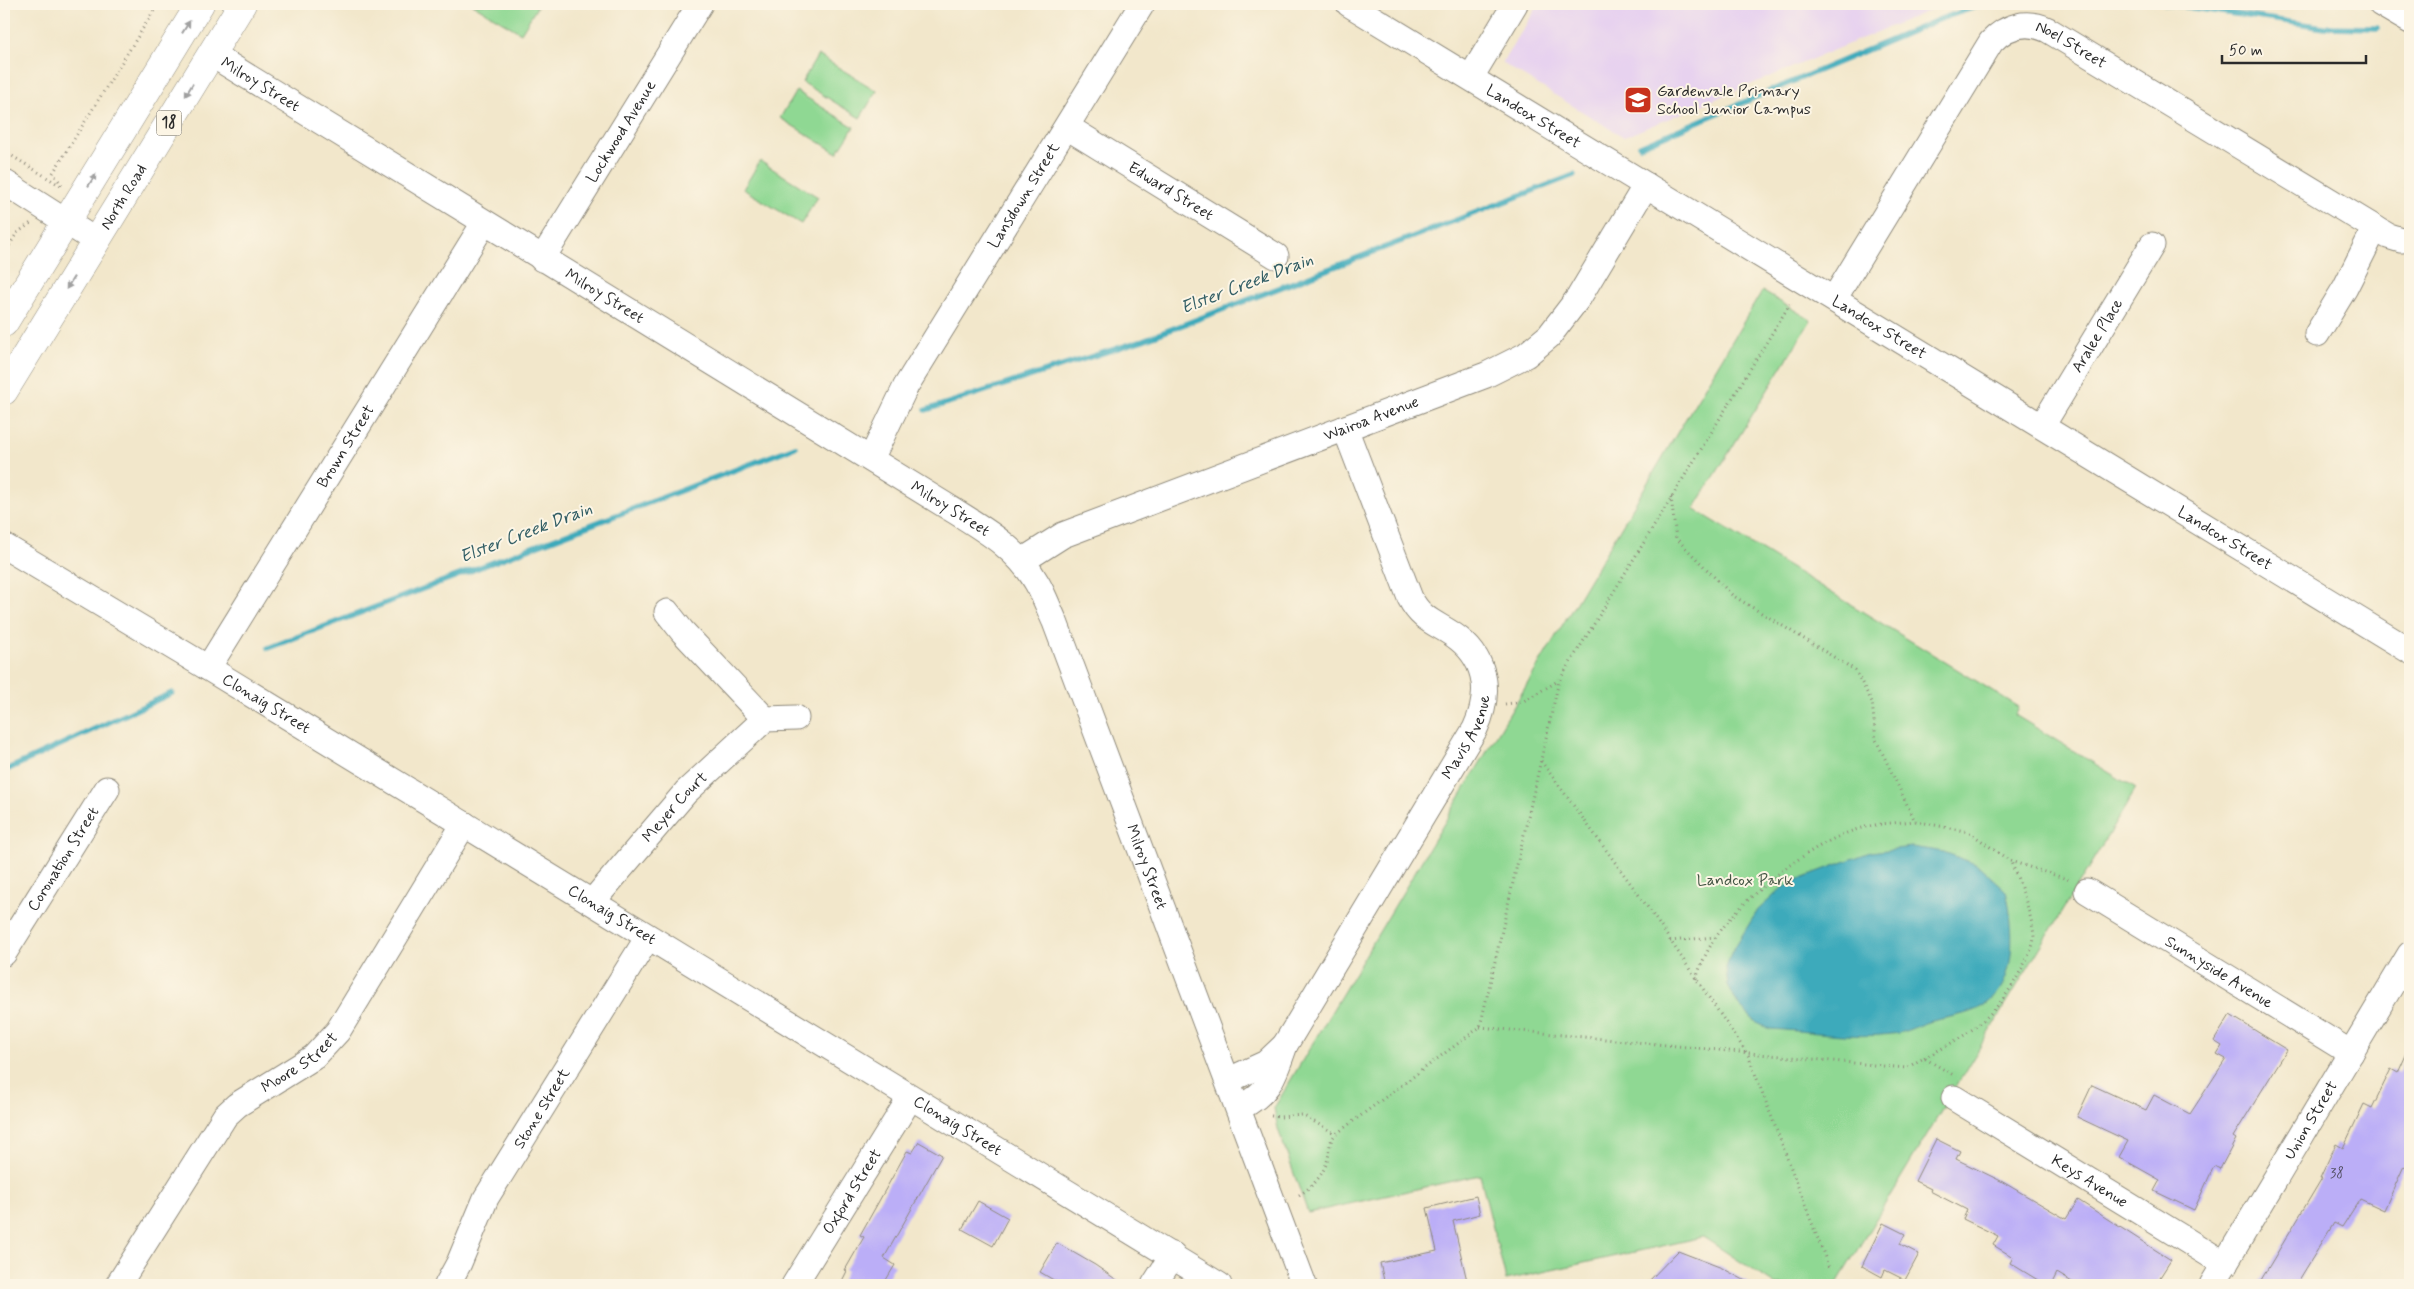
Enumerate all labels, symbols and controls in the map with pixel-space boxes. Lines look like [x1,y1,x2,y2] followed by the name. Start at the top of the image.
[2033,16,2111,74] street label: Noel Street
[182,20,191,33] one-way arrow
[2222,32,2365,64] scale bar
[2229,41,2263,61] text: 50 m
[217,52,304,117] street label: Milroy Street
[581,76,661,187] street label: Lockwood Avenue
[1482,80,1585,154] street label: Landcox Street
[1657,81,1811,120] place label: Gardenvale Primary School Junior Campus
[184,84,193,97] one-way arrow
[1623,85,1653,115] school or university icon: Gardenvale Primary School Junior Campus
[156,110,182,136] road number: 18
[983,138,1065,252] street label: Lansdown Street
[1124,157,1218,225] street label: Edward Street
[95,160,152,234] street label: North Road
[87,174,96,187] one-way arrow
[1177,248,1317,320] water label: Elster Creek Drain
[561,264,648,328] street label: Milroy Street
[66,276,75,289] one-way arrow
[1828,290,1931,364] street label: Landcox Street
[2066,294,2128,376] street label: Aralee Place
[1321,391,1422,446] street label: Wairoa Avenue
[312,400,379,492] street label: Brown Street
[907,476,994,541] street label: Milroy Street
[456,497,596,569] water label: Elster Creek Drain
[2174,501,2277,575] street label: Landcox Street
[218,669,315,739] street label: Clonaig Street
[1437,693,1495,783] street label: Mavis Avenue
[637,767,712,847] street label: Meyer Court
[22,803,104,915] street label: Coronation Street
[1121,821,1172,912] street label: Milroy Street
[1697,870,1793,891] park label: Landcox Park
[564,880,660,950] street label: Clonaig Street
[2161,931,2278,1013] street label: Sunnyside Avenue
[257,1027,343,1098] street label: Moore Street
[509,1064,575,1153] street label: Stone Street
[2279,1077,2342,1164] street label: Union Street
[910,1090,1006,1161] street label: Clonaig Street
[818,1144,887,1238] street label: Oxford Street
[2047,1150,2132,1213] street label: Keys Avenue
[2330,1164,2344,1182] house number: 38

